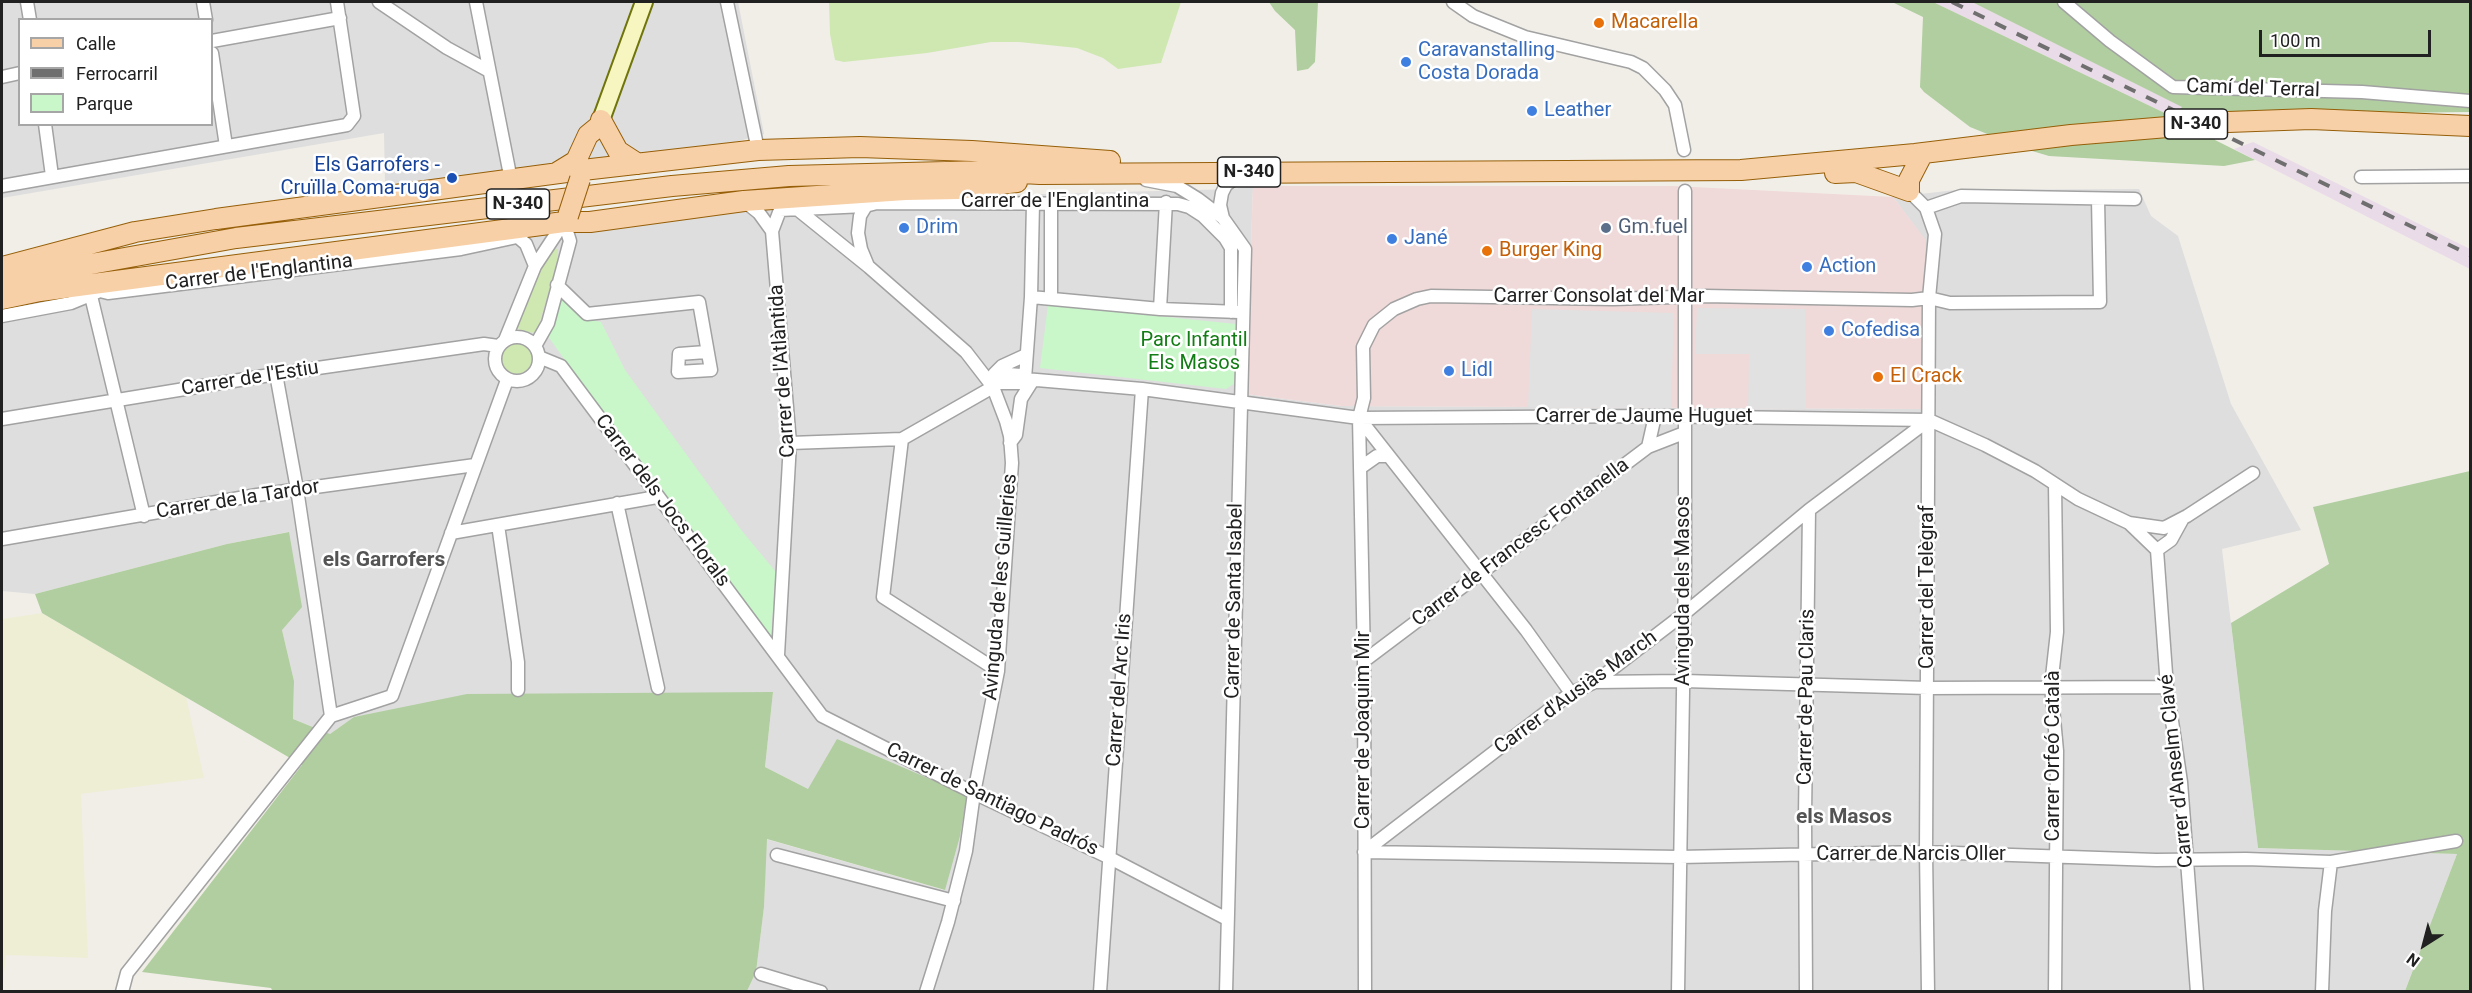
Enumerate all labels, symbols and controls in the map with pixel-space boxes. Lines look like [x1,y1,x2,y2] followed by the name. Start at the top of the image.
[1611,11,1698,35] place label: Macarella
[1592,16,1606,30] marker: Macarella
[18,18,213,126] legend
[2262,18,2434,56] scale bar
[2270,30,2321,51] text: 100 m
[76,33,116,54] text: Calle
[1418,39,1555,86] place label: Caravanstalling Costa Dorada
[1399,55,1413,69] marker: Caravanstalling Costa Dorada
[76,63,158,84] text: Ferrocarril
[2186,75,2320,103] street label: Camí del Terral
[76,93,133,114] text: Parque
[1544,99,1611,123] place label: Leather
[1525,104,1539,118] marker: Leather
[2164,109,2228,139] road number: N-340
[280,154,440,201] place label: Els Garrofers - Cruïlla Coma-ruga
[1218,157,1280,187] road number: N-340
[445,171,459,185] marker: Els Garrofers - Cruïlla Coma-ruga
[486,189,550,219] road number: N-340
[961,190,1149,214] street label: Carrer de l'Englantina
[916,216,958,240] place label: Drim
[1618,216,1688,240] place label: Gm.fuel
[897,221,911,235] marker: Drim
[1599,221,1613,235] marker: Gm.fuel
[1404,227,1448,251] place label: Jané
[1385,232,1399,246] marker: Jané
[1499,239,1602,263] place label: Burger King
[1480,244,1494,258] marker: Burger King
[164,250,354,296] street label: Carrer de l'Englantina
[1819,255,1876,279] place label: Action
[1800,260,1814,274] marker: Action
[765,284,801,458] street label: Carrer de l'Atlàntida
[1494,285,1704,309] street label: Carrer Consolat del Mar
[1841,319,1920,343] place label: Cofedisa
[1822,324,1836,338] marker: Cofedisa
[1140,329,1248,376] park label: Parc Infantil Els Masos
[180,356,320,402] street label: Carrer de l'Estiu
[1461,359,1493,383] place label: Lidl
[1442,364,1456,378] marker: Lidl
[1890,365,1962,389] place label: El Crack
[1871,370,1885,384] marker: El Crack
[1535,405,1753,429] street label: Carrer de Jaume Huguet
[589,410,735,592] street label: Carrer dels Jocs Florals
[1408,454,1634,632] street label: Carrer de Francesc Fontanella
[979,473,1023,701] street label: Avinguda de les Guilleries
[155,475,321,525] street label: Carrer de la Tardor
[1672,496,1696,686] street label: Avinguda dels Masos
[1221,503,1249,699] street label: Carrer de Santa Isabel
[1916,505,1940,669] street label: Carrer del Telègraf
[323,548,445,574] district label: els Garrofers
[1793,609,1821,785] street label: Carrer de Pau Claris
[1103,612,1137,768] street label: Carrer del Arc Iris
[1490,626,1662,760] street label: Carrer d'Ausiàs March
[1352,631,1376,829] street label: Carrer de Joaquim Mir
[2042,670,2066,842] street label: Carrer Orfeó Català
[2155,673,2199,869] street label: Carrer d'Anselm Clavé
[882,738,1102,862] street label: Carrer de Santiago Padrós
[1796,805,1892,831] district label: els Masos
[1816,843,2006,867] street label: Carrer de Narcis Oller
[2394,915,2454,975] north arrow
[2403,949,2423,971] text: N

